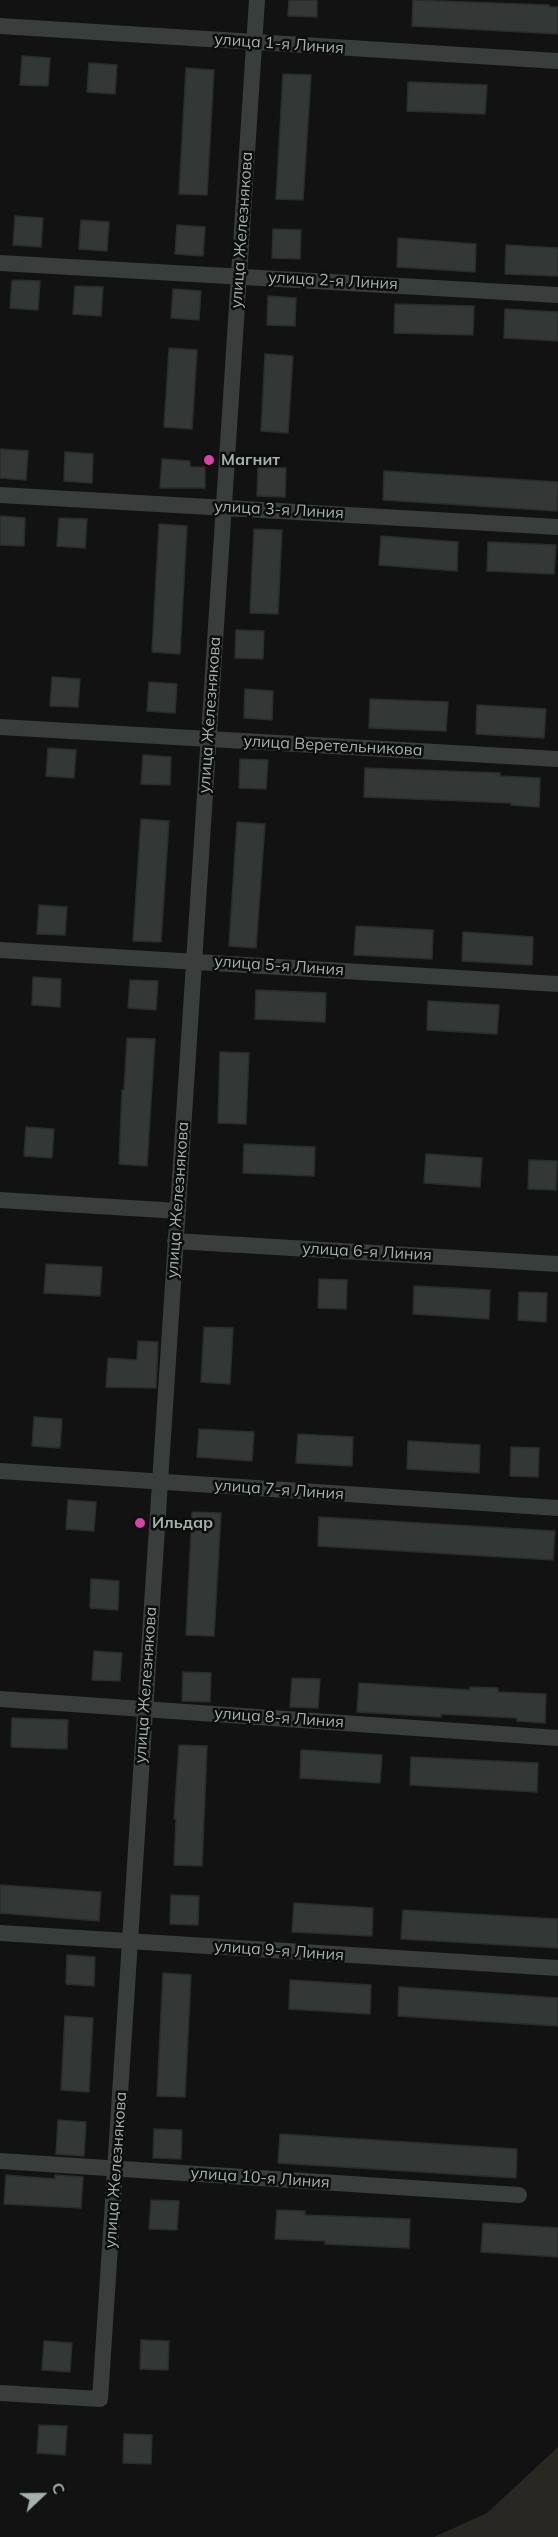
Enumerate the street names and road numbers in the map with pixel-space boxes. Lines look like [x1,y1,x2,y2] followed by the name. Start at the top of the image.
[214,30,344,58] street label: улица 1-я Линия
[227,151,257,309] street label: улица Железнякова
[268,268,398,294] street label: улица 2-я Линия
[214,497,344,523] street label: улица 3-я Линия
[195,636,225,794] street label: улица Железнякова
[243,732,423,760] street label: улица Веретельникова
[214,952,344,980] street label: улица 5-я Линия
[163,1121,193,1279] street label: улица Железнякова
[302,1239,432,1265] street label: улица 6-я Линия
[214,1476,344,1504] street label: улица 7-я Линия
[131,1606,161,1764] street label: улица Железнякова
[214,1704,344,1732] street label: улица 8-я Линия
[214,1937,344,1965] street label: улица 9-я Линия
[101,2091,131,2249] street label: улица Железнякова
[190,2164,330,2192] street label: улица 10-я Линия

